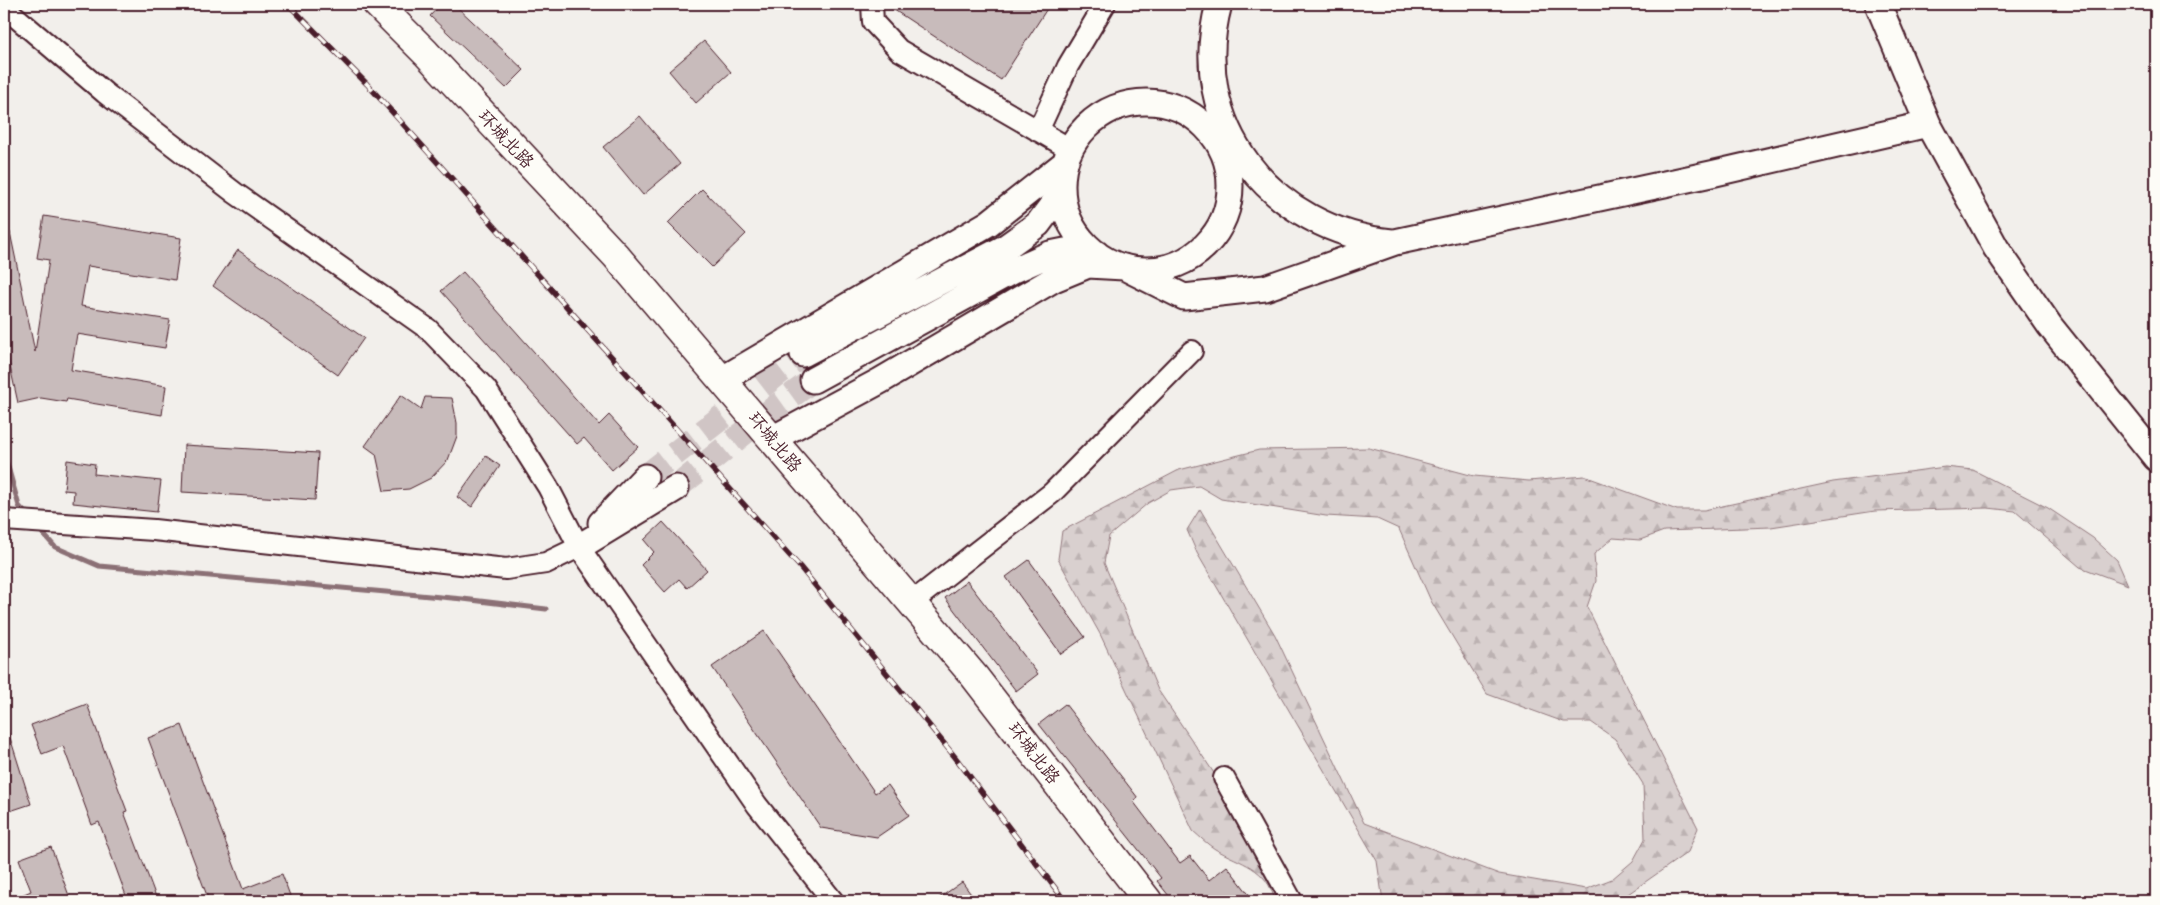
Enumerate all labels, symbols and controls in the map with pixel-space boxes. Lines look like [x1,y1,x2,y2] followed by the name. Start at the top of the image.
[473,104,540,173] street label: 环城北路
[743,406,808,477] street label: 环城北路
[1003,717,1066,788] street label: 环城北路

